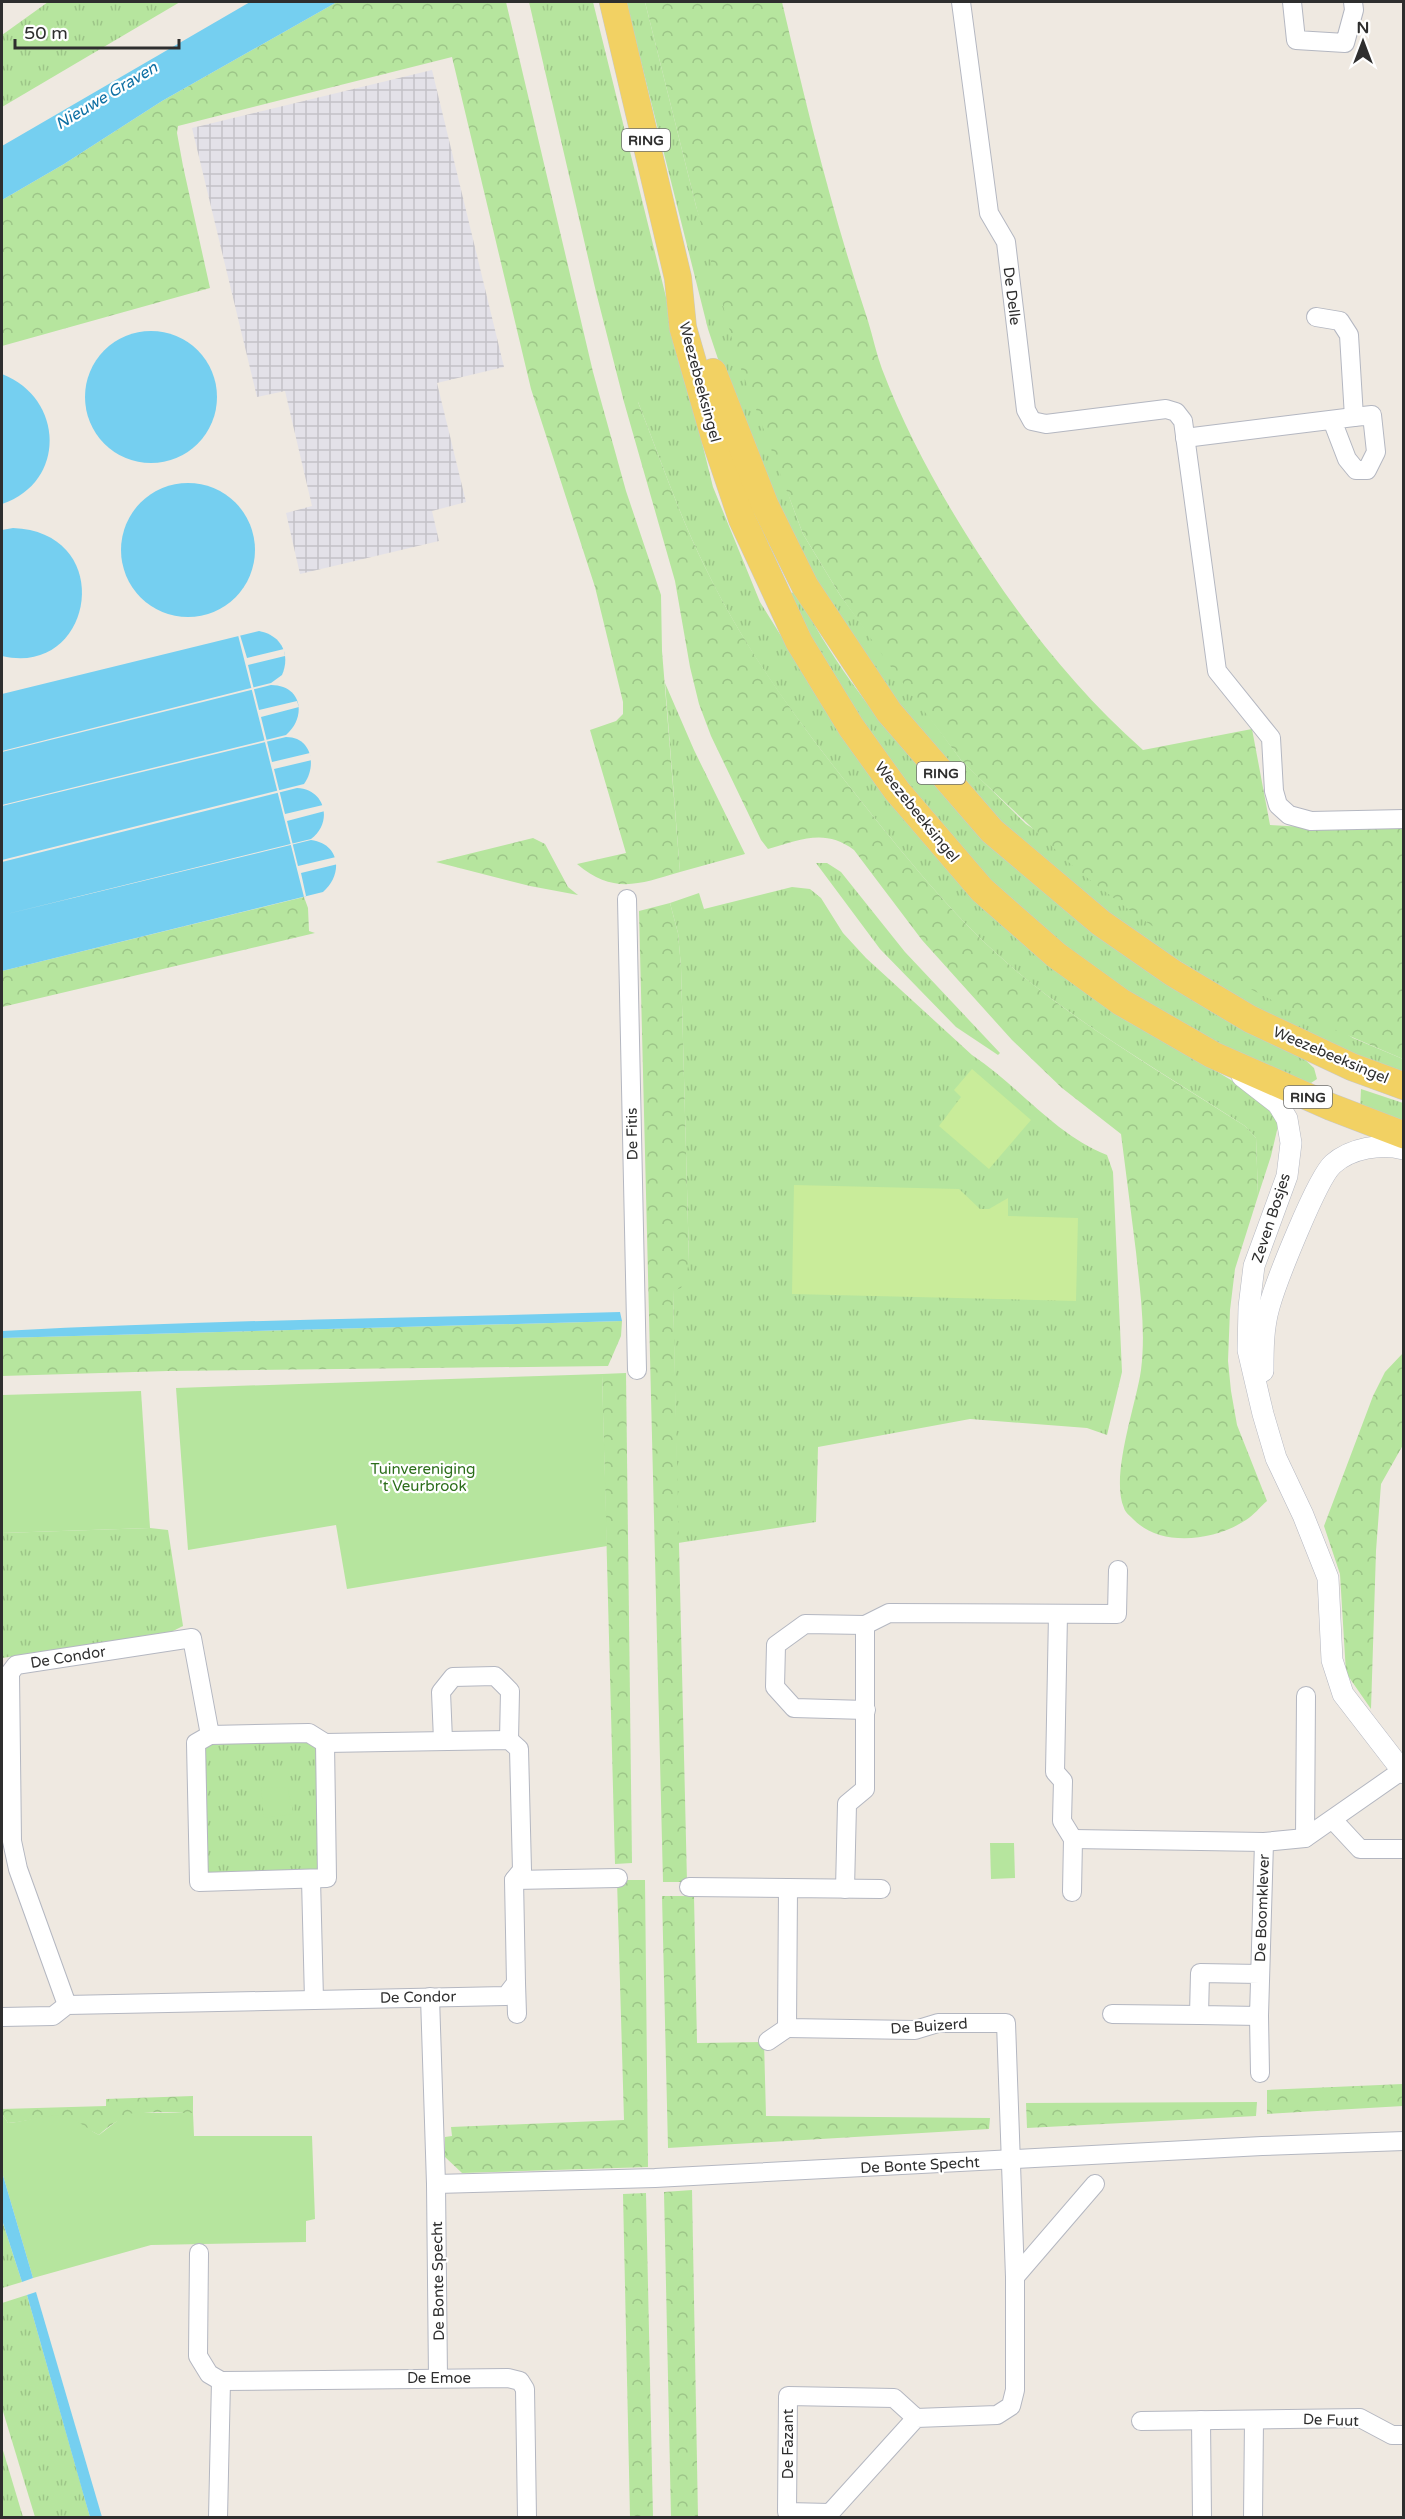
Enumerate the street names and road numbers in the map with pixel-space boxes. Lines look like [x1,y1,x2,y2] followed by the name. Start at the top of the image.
[622,129,670,151] road number: RING
[999,266,1025,326] street label: De Delle
[675,320,725,444] street label: Weezebeeksingel
[871,758,963,866] street label: Weezebeeksingel
[917,762,965,784] road number: RING
[1271,1023,1391,1087] street label: Weezebeeksingel
[1284,1086,1332,1108] road number: RING
[623,1107,641,1161] street label: De Fitis
[1248,1171,1294,1265] street label: Zeven Bosjes
[29,1642,107,1672] street label: De Condor
[1251,1853,1273,1962] street label: De Boomklever
[380,1987,456,2007] street label: De Condor
[890,2014,968,2038] street label: De Buizerd
[860,2153,980,2177] street label: De Bonte Specht
[428,2221,448,2341] street label: De Bonte Specht
[407,2369,471,2387] street label: De Emoe
[779,2409,797,2479] street label: De Fazant
[1303,2410,1360,2430] street label: De Fuut

